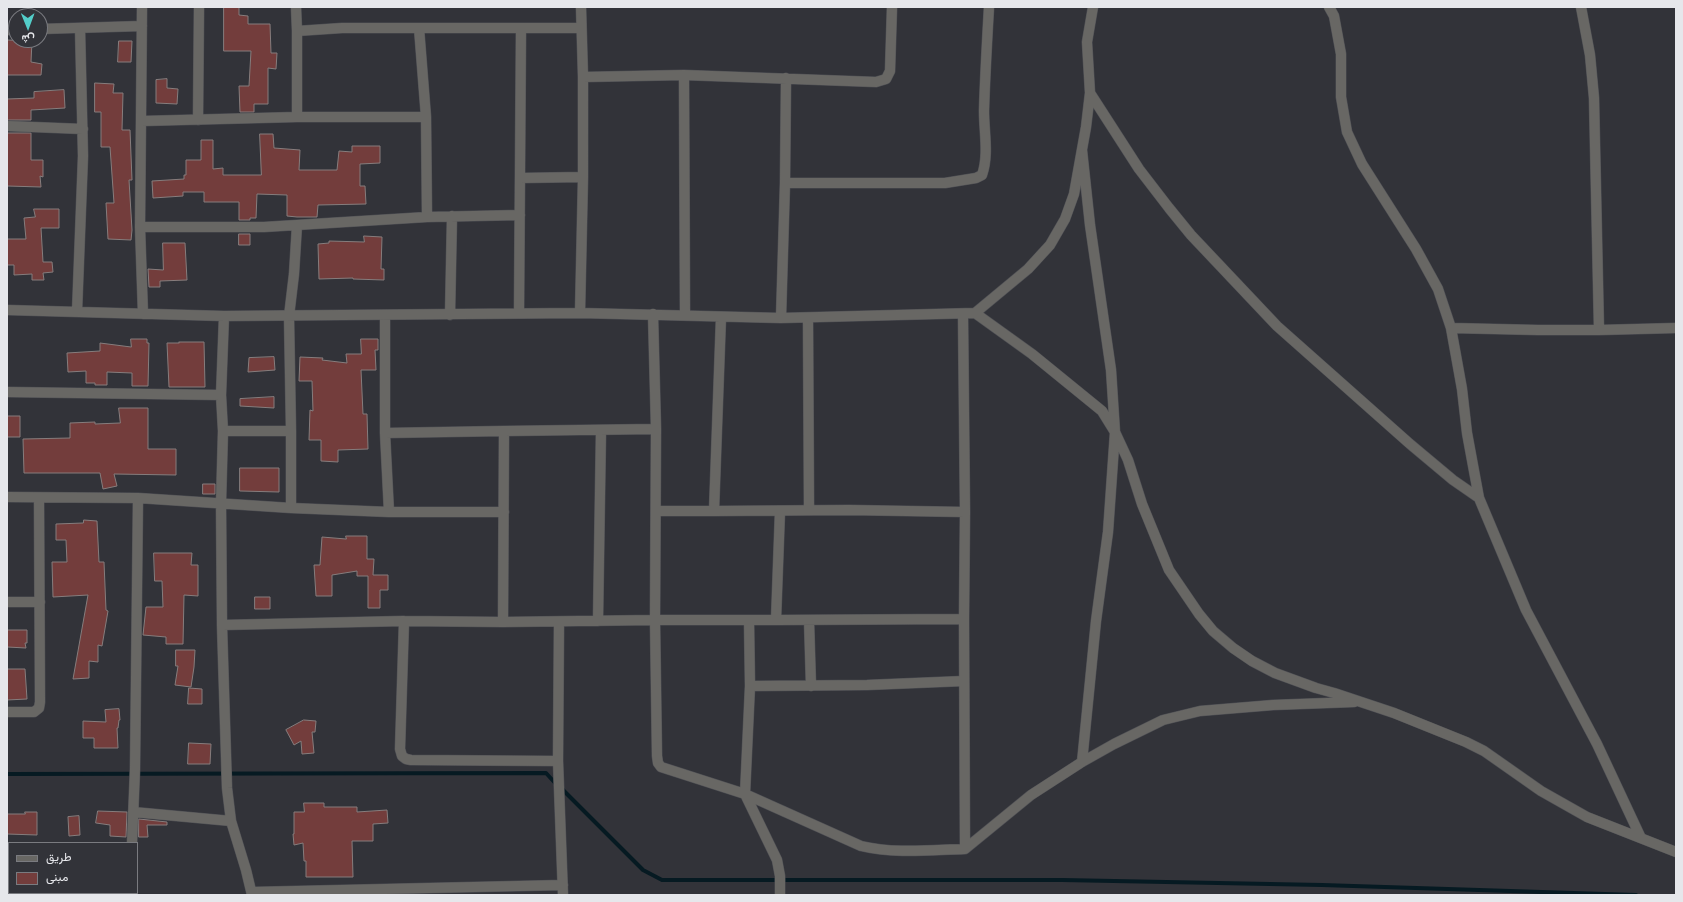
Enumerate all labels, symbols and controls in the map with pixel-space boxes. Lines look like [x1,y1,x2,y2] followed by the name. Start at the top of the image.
[8,8,48,48] north arrow
[21,32,35,46] text: ش
[8,842,138,894] legend
[46,849,71,865] text: طريق
[46,869,68,885] text: مبنى

